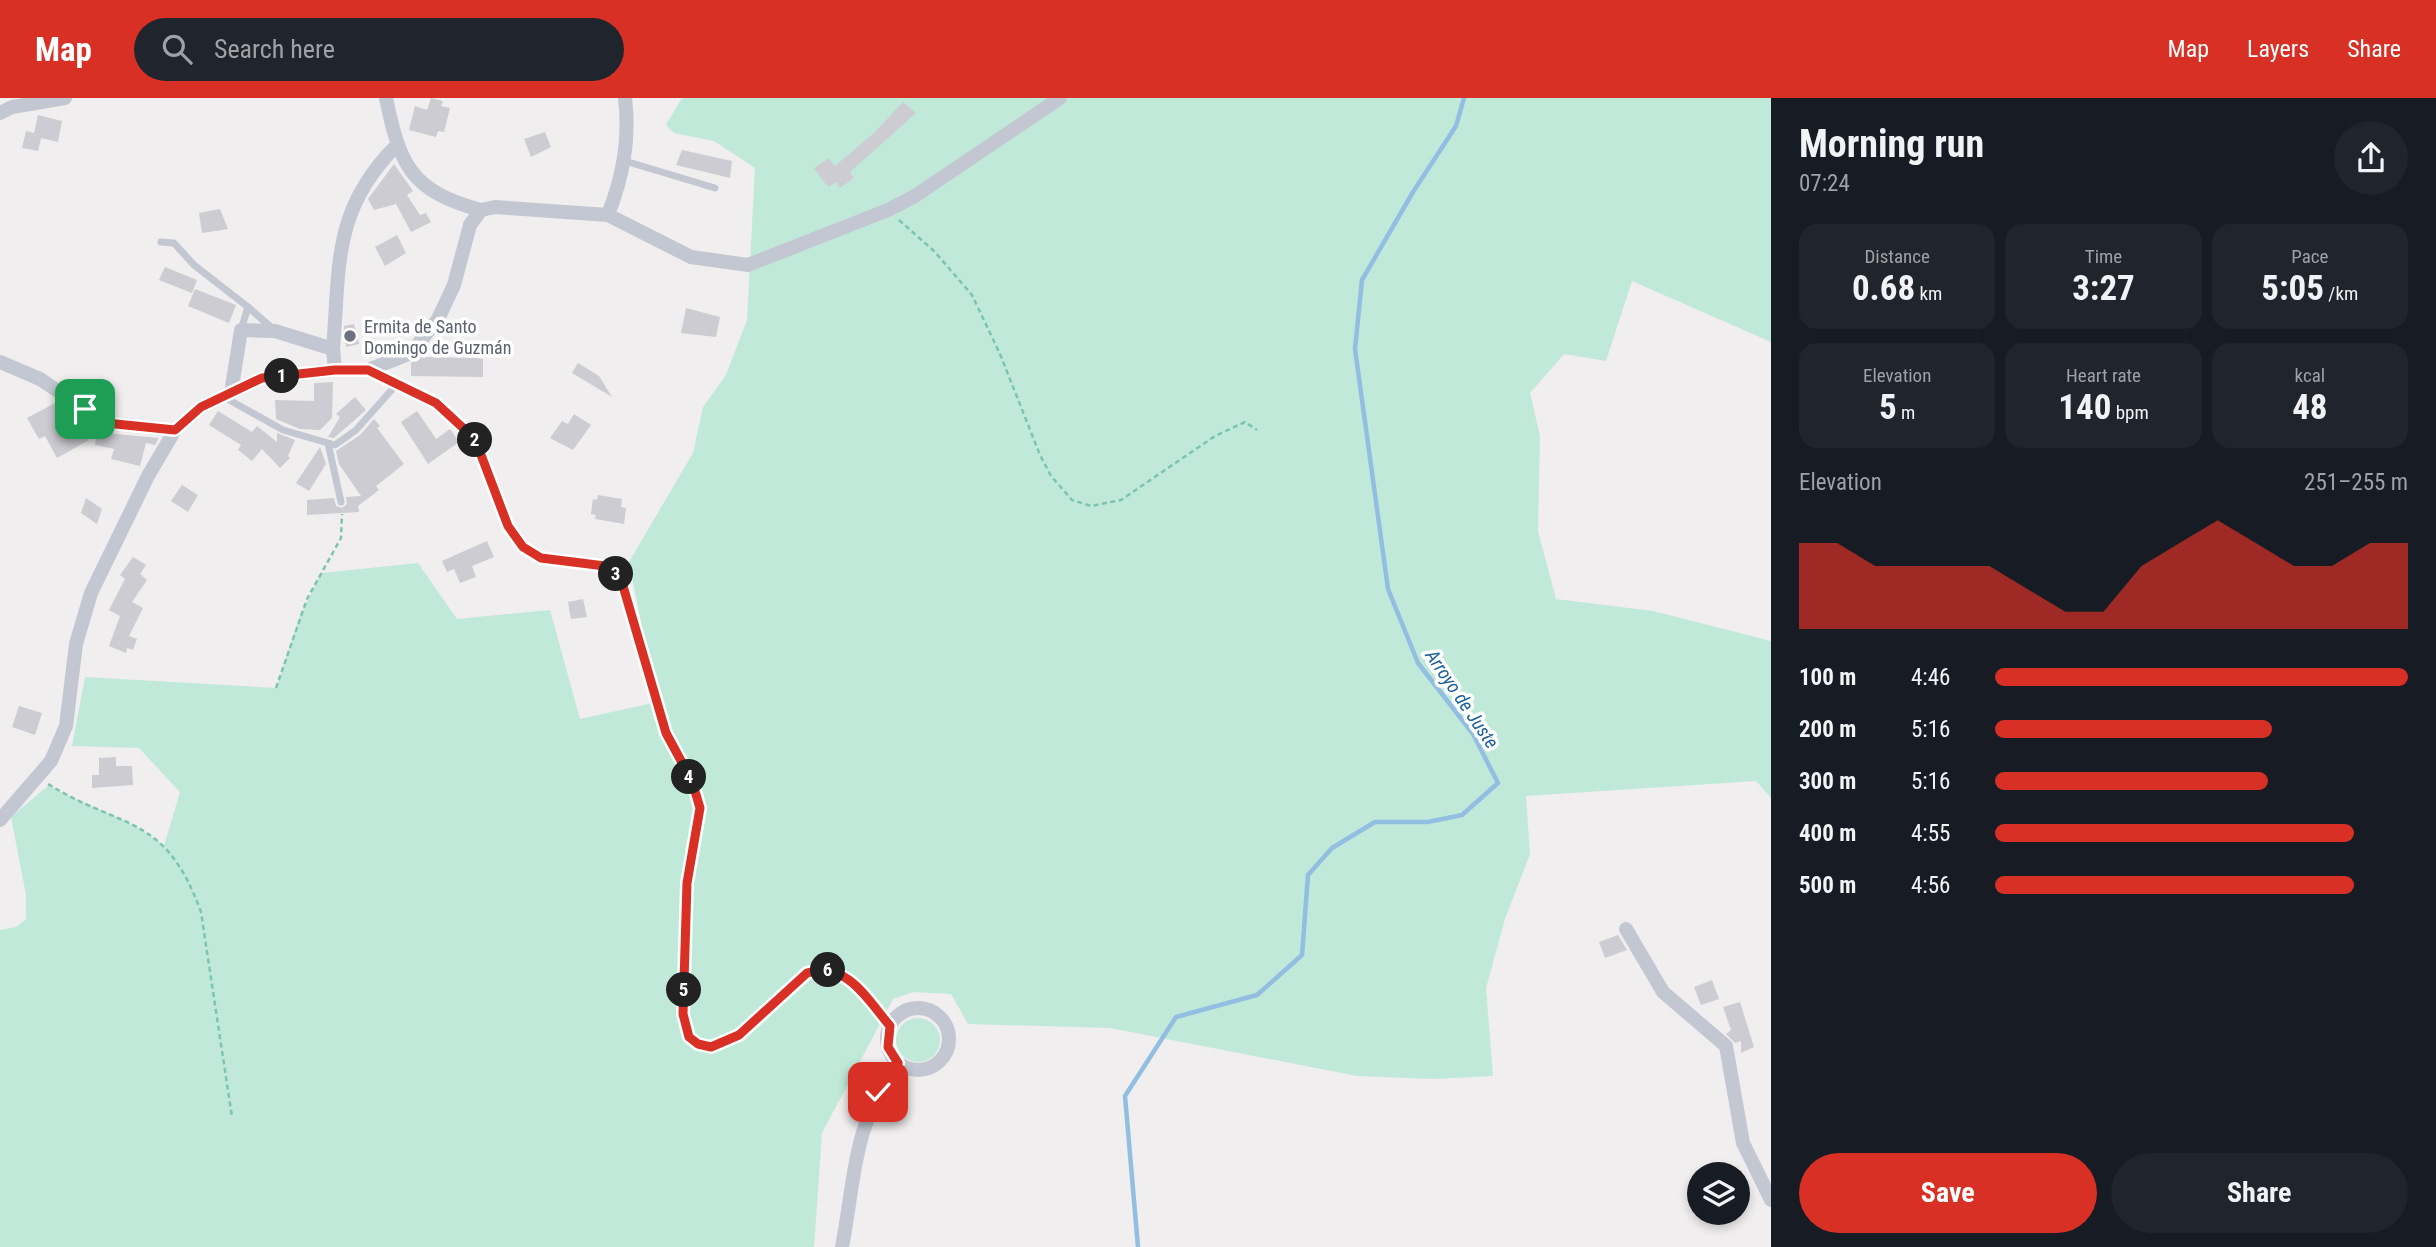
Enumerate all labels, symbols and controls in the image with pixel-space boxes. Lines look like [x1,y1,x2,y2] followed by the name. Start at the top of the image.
[134,18,624,81] search box
[35,30,92,69] text: Map
[158,30,196,68] icon: search
[214,34,335,64] text: Search here
[2168,35,2209,63] text: Map
[2247,35,2309,63] text: Layers
[2347,35,2401,63] text: Share
[2334,121,2408,195] button: share
[1799,122,1984,166] text: Morning run
[1799,170,1850,197] text: 07:24
[1864,245,1930,268] text: Distance
[2085,245,2122,268] text: Time
[2291,245,2328,268] text: Pace
[1852,268,1915,309] text: 0.68
[2072,268,2135,309] text: 3:27
[2261,268,2324,309] text: 5:05
[1915,282,1942,305] text: km
[2324,282,2358,305] text: /km
[364,316,511,358] place label: Ermita de Santo Domingo de Guzmán
[342,328,358,344] marker: Ermita de Santo Domingo de Guzmán
[264,358,300,394] pin: 1
[277,364,286,387] text: 1
[1863,364,1931,387] text: Elevation
[2066,364,2141,387] text: Heart rate
[2295,364,2325,387] text: kcal
[55,379,115,439] pin
[1879,387,1897,428] text: 5
[2058,387,2111,428] text: 140
[2292,387,2328,428] text: 48
[66,390,104,428] icon: arrive
[1897,401,1915,424] text: m
[2111,401,2149,424] text: bpm
[458,422,492,458] pin: 2
[470,428,479,451] text: 2
[1799,469,1882,496] text: Elevation
[2304,469,2408,496] text: 251–255 m
[598,556,634,592] pin: 3
[611,562,620,585] text: 3
[1420,644,1503,753] water label: Arroyo de Juste
[1799,664,1856,691] text: 100 m
[1911,664,1950,691] text: 4:46
[1799,716,1856,743] text: 200 m
[1911,716,1950,743] text: 5:16
[672,760,706,794] pin: 4
[684,765,693,788] text: 4
[1799,768,1856,795] text: 300 m
[1911,768,1950,795] text: 5:16
[1799,820,1856,847] text: 400 m
[1911,820,1950,847] text: 4:55
[1799,872,1856,899] text: 500 m
[1911,872,1950,899] text: 4:56
[810,952,846,988] pin: 6
[823,958,832,981] text: 6
[666,972,702,1008] pin: 5
[679,978,688,1001] text: 5
[848,1062,908,1122] pin
[859,1073,897,1111] icon: check
[1799,1153,2097,1233] button: Save
[2111,1153,2408,1233] button: Share
[1687,1162,1750,1225] map controls
[1687,1162,1750,1225] button: layers

